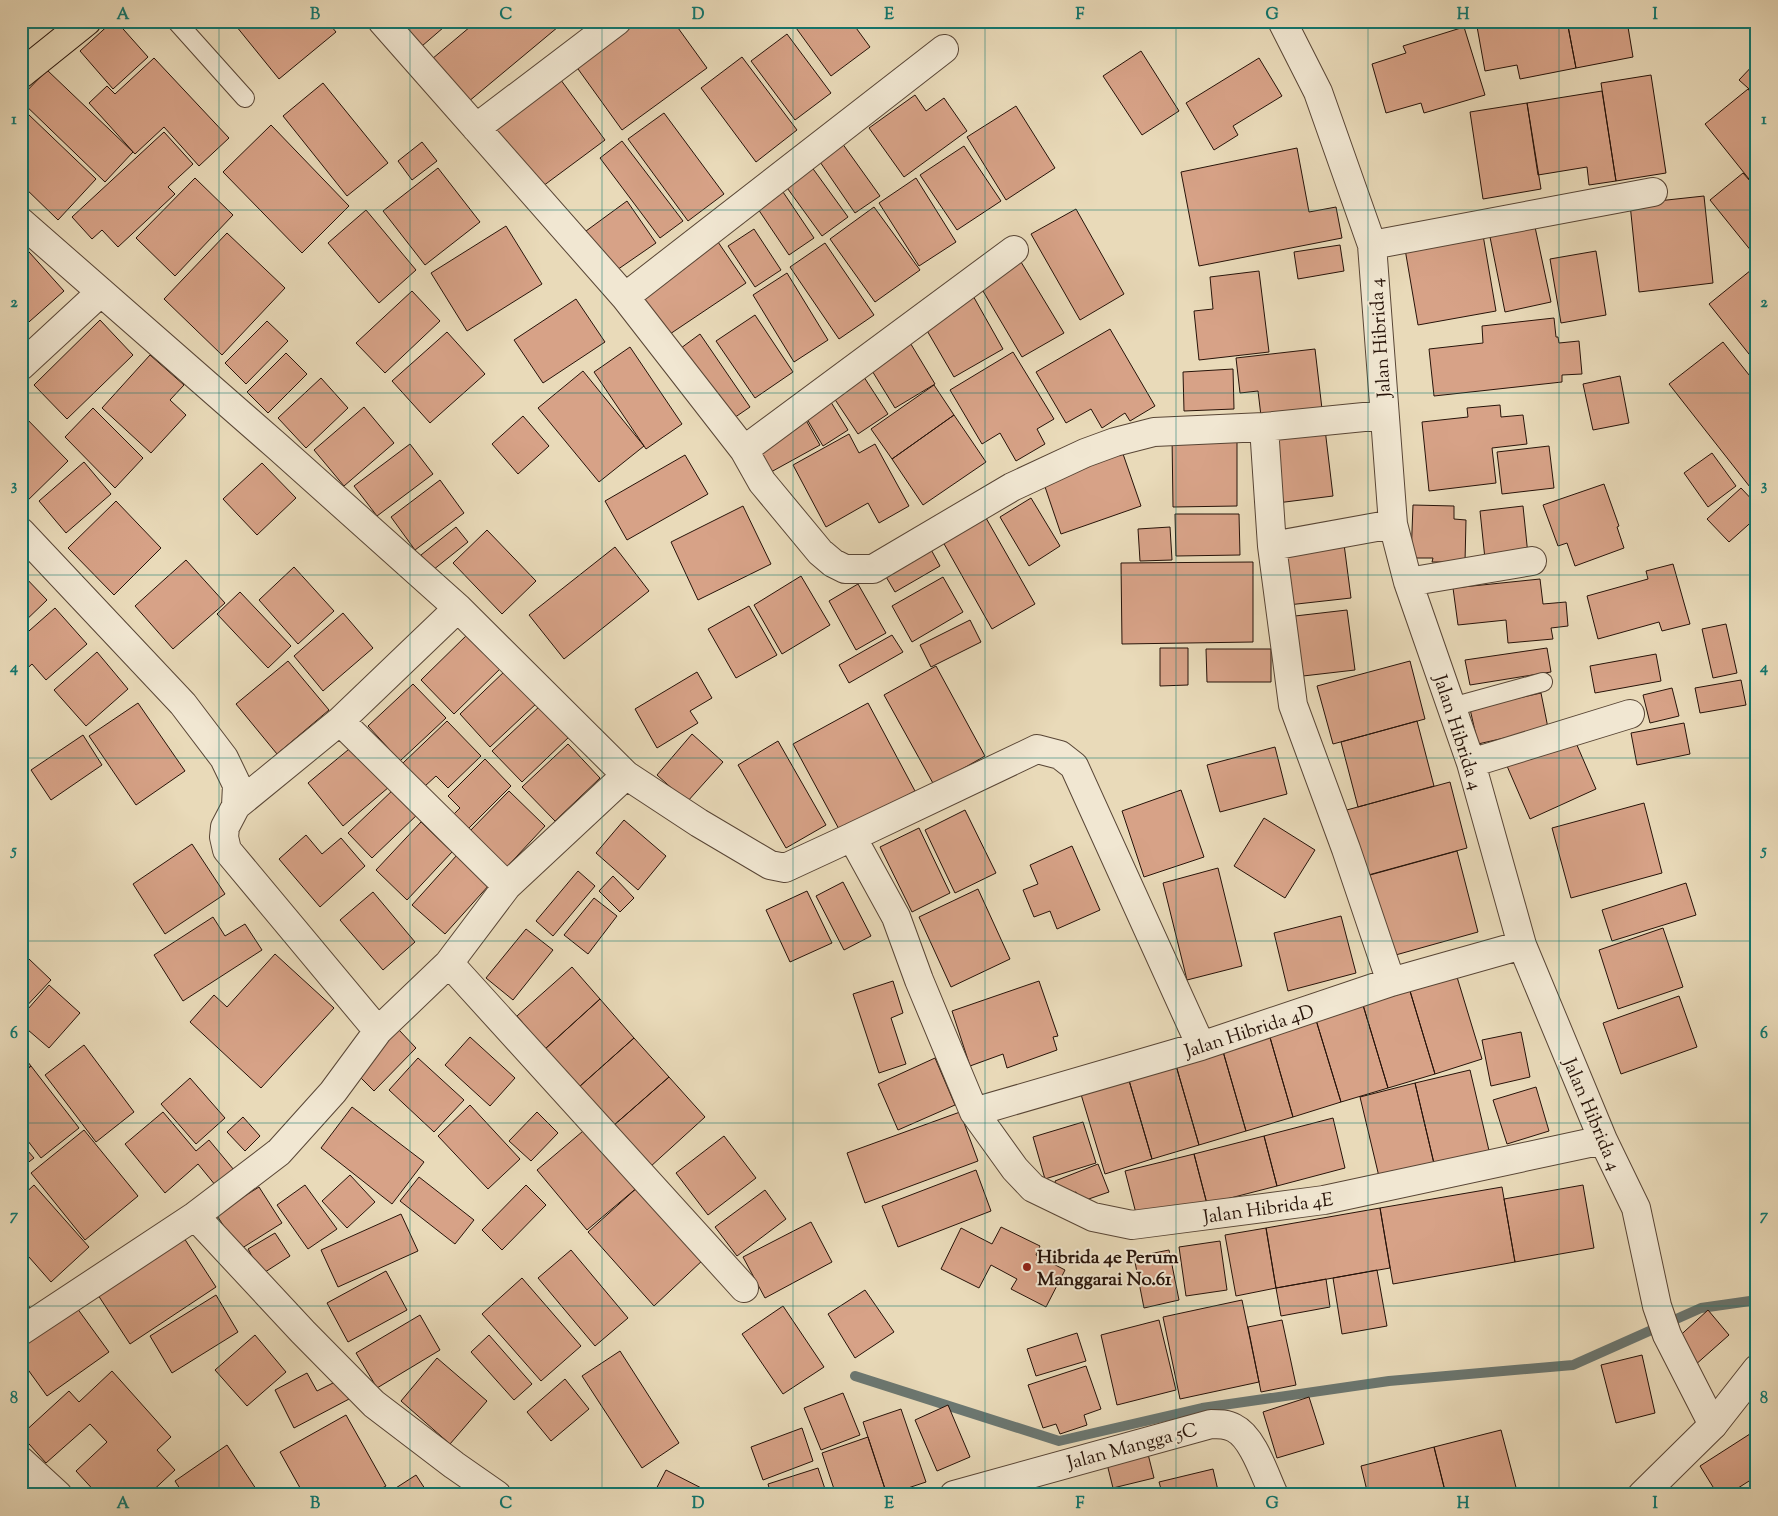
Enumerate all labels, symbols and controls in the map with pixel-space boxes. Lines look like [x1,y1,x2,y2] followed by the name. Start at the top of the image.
[117,4,130,27] text: A
[310,4,320,27] text: B
[500,4,513,27] text: C
[692,4,705,27] text: D
[884,4,894,27] text: E
[1076,4,1085,27] text: F
[1265,4,1279,27] text: G
[1457,4,1470,27] text: H
[1652,4,1658,27] text: I
[11,109,17,132] text: 1
[1761,109,1767,132] text: 1
[1364,277,1399,400] street label: Jalan Hibrida 4
[10,292,18,315] text: 2
[1760,292,1768,315] text: 2
[11,475,18,498] text: 3
[1761,475,1768,498] text: 3
[9,657,18,680] text: 4
[1759,657,1768,680] text: 4
[1425,671,1488,794] street label: Jalan Hibrida 4
[9,840,17,863] text: 5
[1759,840,1767,863] text: 5
[1181,999,1318,1066] street label: Jalan Hibrida 4D
[10,1023,18,1046] text: 6
[1760,1023,1768,1046] text: 6
[1554,1054,1627,1176] street label: Jalan Hibrida 4
[1200,1187,1336,1232] street label: Jalan Hibrida 4E
[10,1205,19,1228] text: 7
[1760,1205,1769,1228] text: 7
[1037,1245,1179,1294] place label: Hibrida 4e Perum Manggarai No.61
[1021,1261,1033,1273] marker: Hibrida 4e Perum Manggarai No.61
[10,1388,18,1411] text: 8
[1760,1388,1768,1411] text: 8
[1063,1417,1201,1478] street label: Jalan Mangga 5C
[117,1493,130,1516] text: A
[310,1493,320,1516] text: B
[500,1493,513,1516] text: C
[692,1493,705,1516] text: D
[884,1493,894,1516] text: E
[1076,1493,1085,1516] text: F
[1265,1493,1279,1516] text: G
[1457,1493,1470,1516] text: H
[1652,1493,1658,1516] text: I

